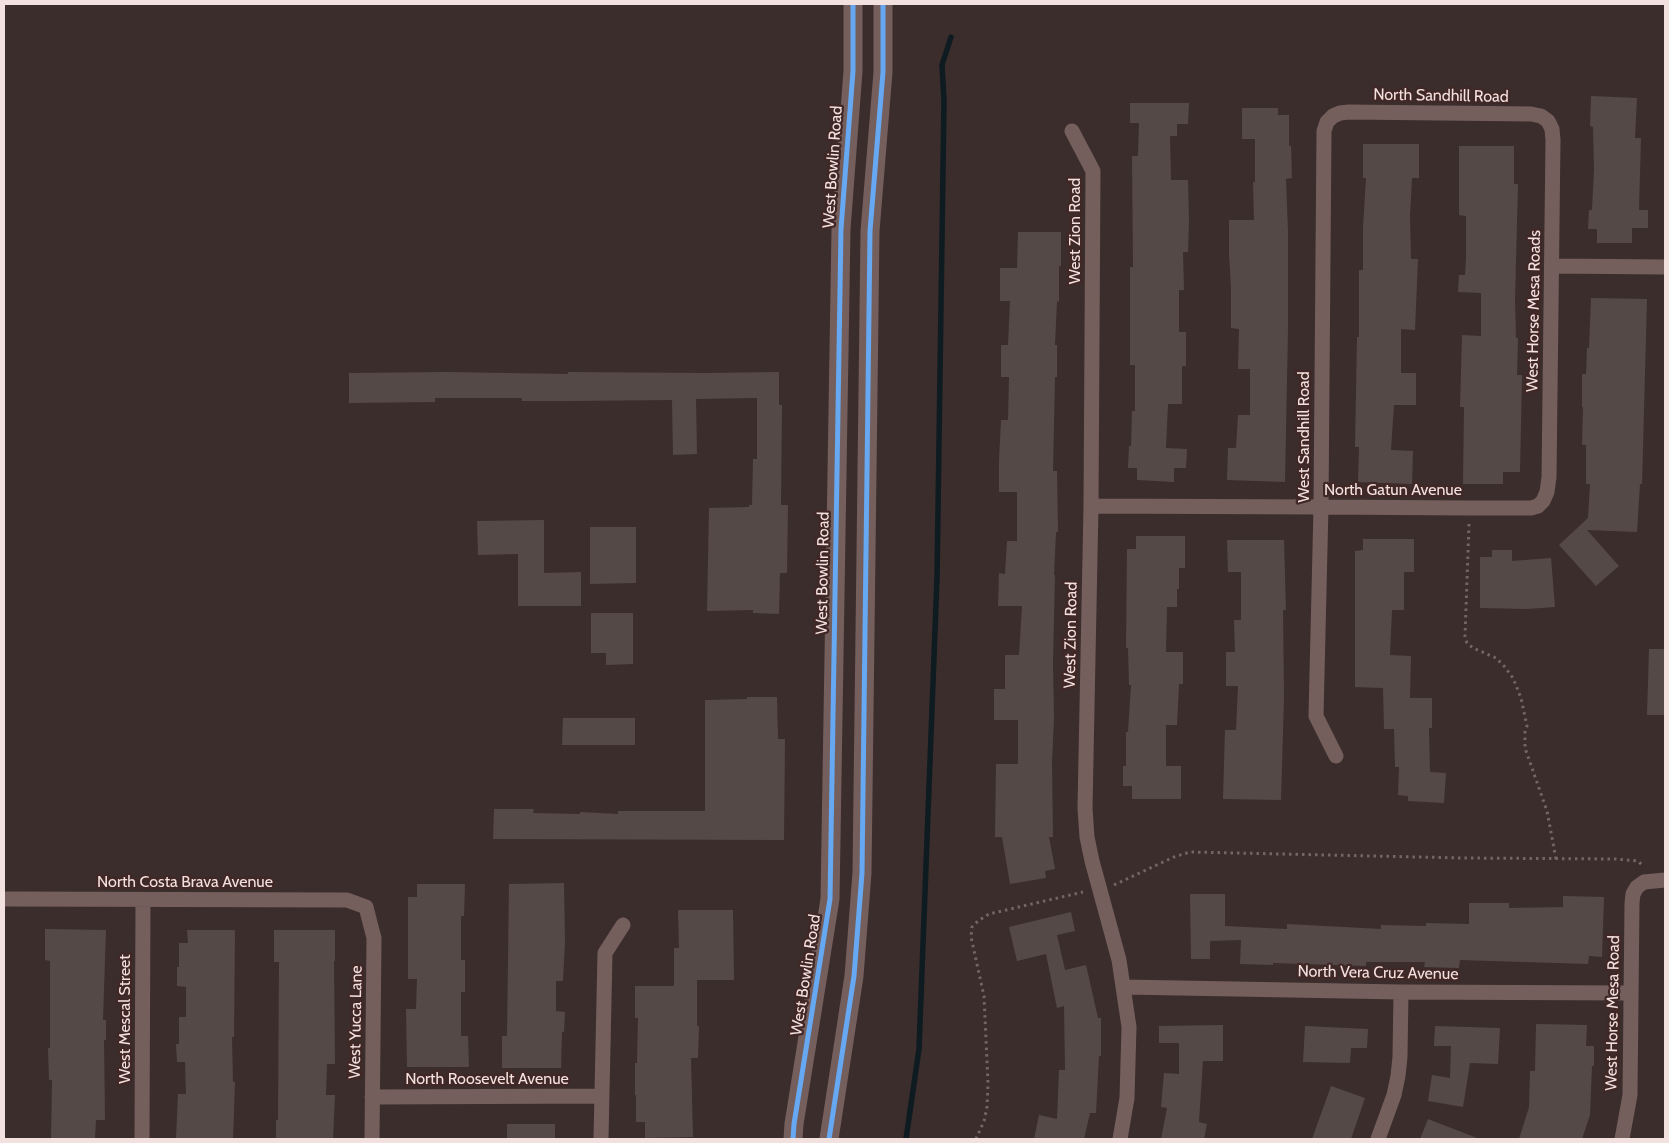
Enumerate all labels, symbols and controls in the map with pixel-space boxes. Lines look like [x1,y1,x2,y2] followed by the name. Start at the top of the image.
[1373,85,1509,107] street label: North Sandhill Road
[819,105,847,229] street label: West Bowlin Road
[1065,178,1085,284] street label: West Zion Road
[1523,230,1545,392] street label: West Horse Mesa Roads
[1294,371,1314,503] street label: West Sandhill Road
[1324,480,1462,500] street label: North Gatun Avenue
[812,512,834,634] street label: West Bowlin Road
[1060,582,1082,688] street label: West Zion Road
[97,872,273,892] street label: North Costa Brava Avenue
[787,913,825,1037] street label: West Bowlin Road
[1602,935,1624,1091] street label: West Horse Mesa Road
[115,954,135,1084] street label: West Mescal Street
[1297,962,1459,984] street label: North Vera Cruz Avenue
[345,965,367,1079] street label: West Yucca Lane
[405,1069,569,1089] street label: North Roosevelt Avenue

